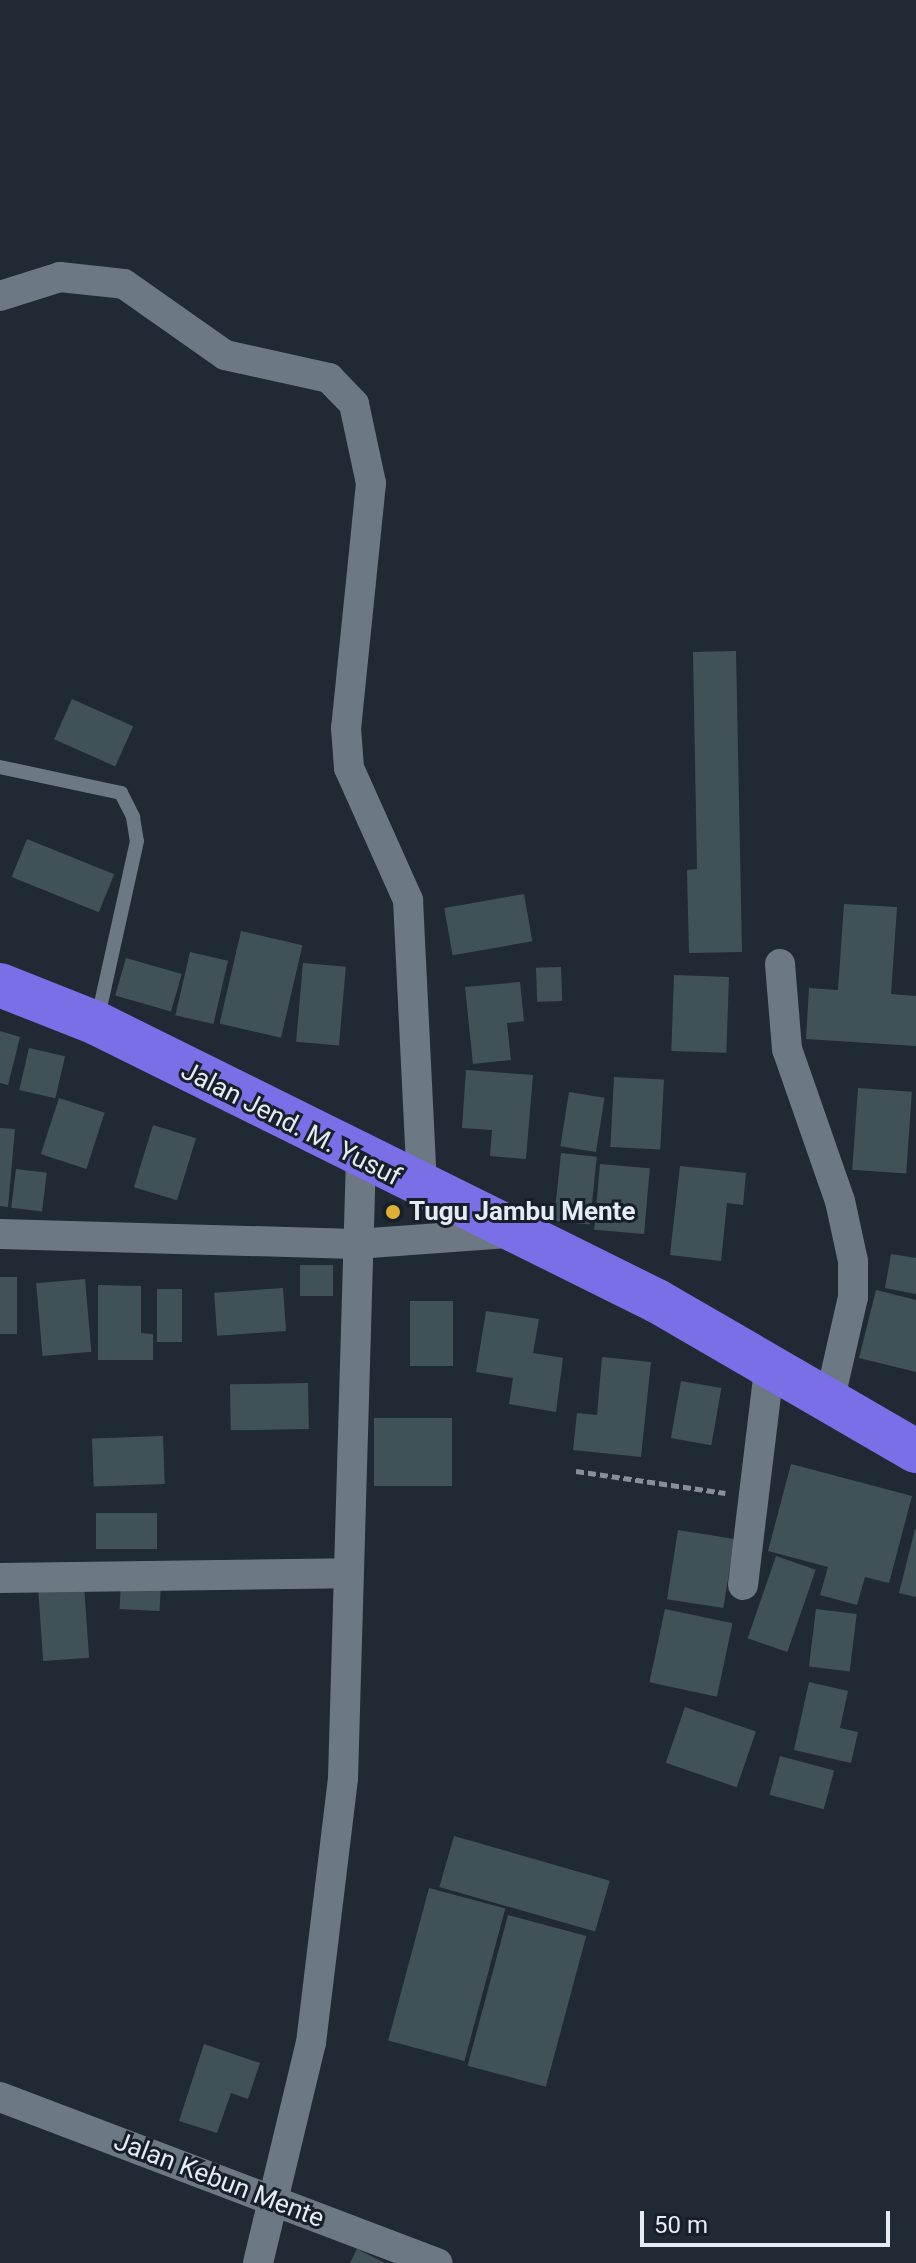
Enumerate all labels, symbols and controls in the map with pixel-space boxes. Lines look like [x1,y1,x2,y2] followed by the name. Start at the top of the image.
[176,1055,406,1193] street label: Jalan Jend. M. Yusuf
[409,1196,635,1228] place label: Tugu Jambu Mente
[384,1203,402,1221] marker: Tugu Jambu Mente
[110,2126,328,2234] street label: Jalan Kebun Mente
[644,2195,894,2245] scale bar
[654,2211,708,2239] text: 50 m

